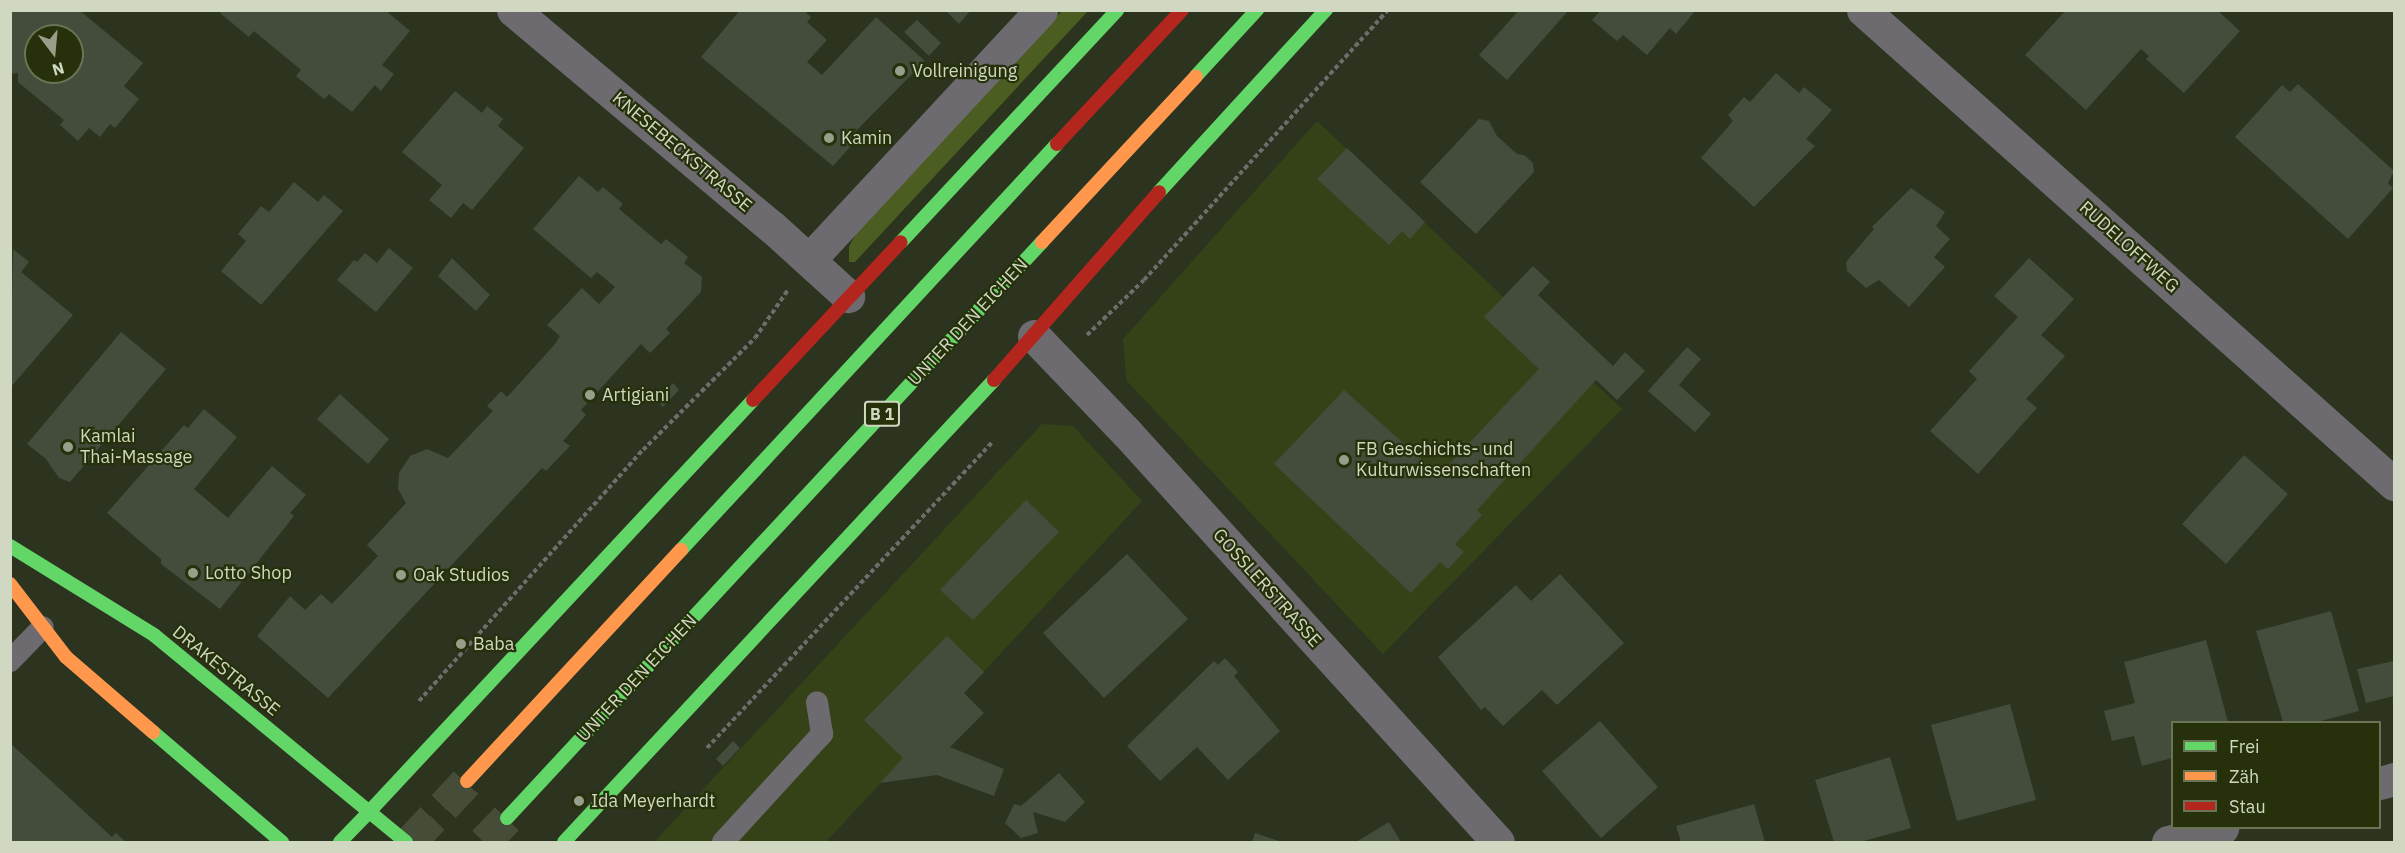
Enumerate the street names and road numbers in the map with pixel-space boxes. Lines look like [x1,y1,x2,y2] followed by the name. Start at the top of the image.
[608,87,756,217] street label: KNESEBECKSTRASSE
[2075,197,2183,297] street label: RUDELOFFWEG
[904,254,1032,390] street label: UNTER DEN EICHEN
[862,401,902,427] road number: B 1
[1208,524,1326,652] street label: GOSSLERSTRASSE
[573,610,701,746] street label: UNTER DEN EICHEN
[168,621,284,721] street label: DRAKESTRASSE

